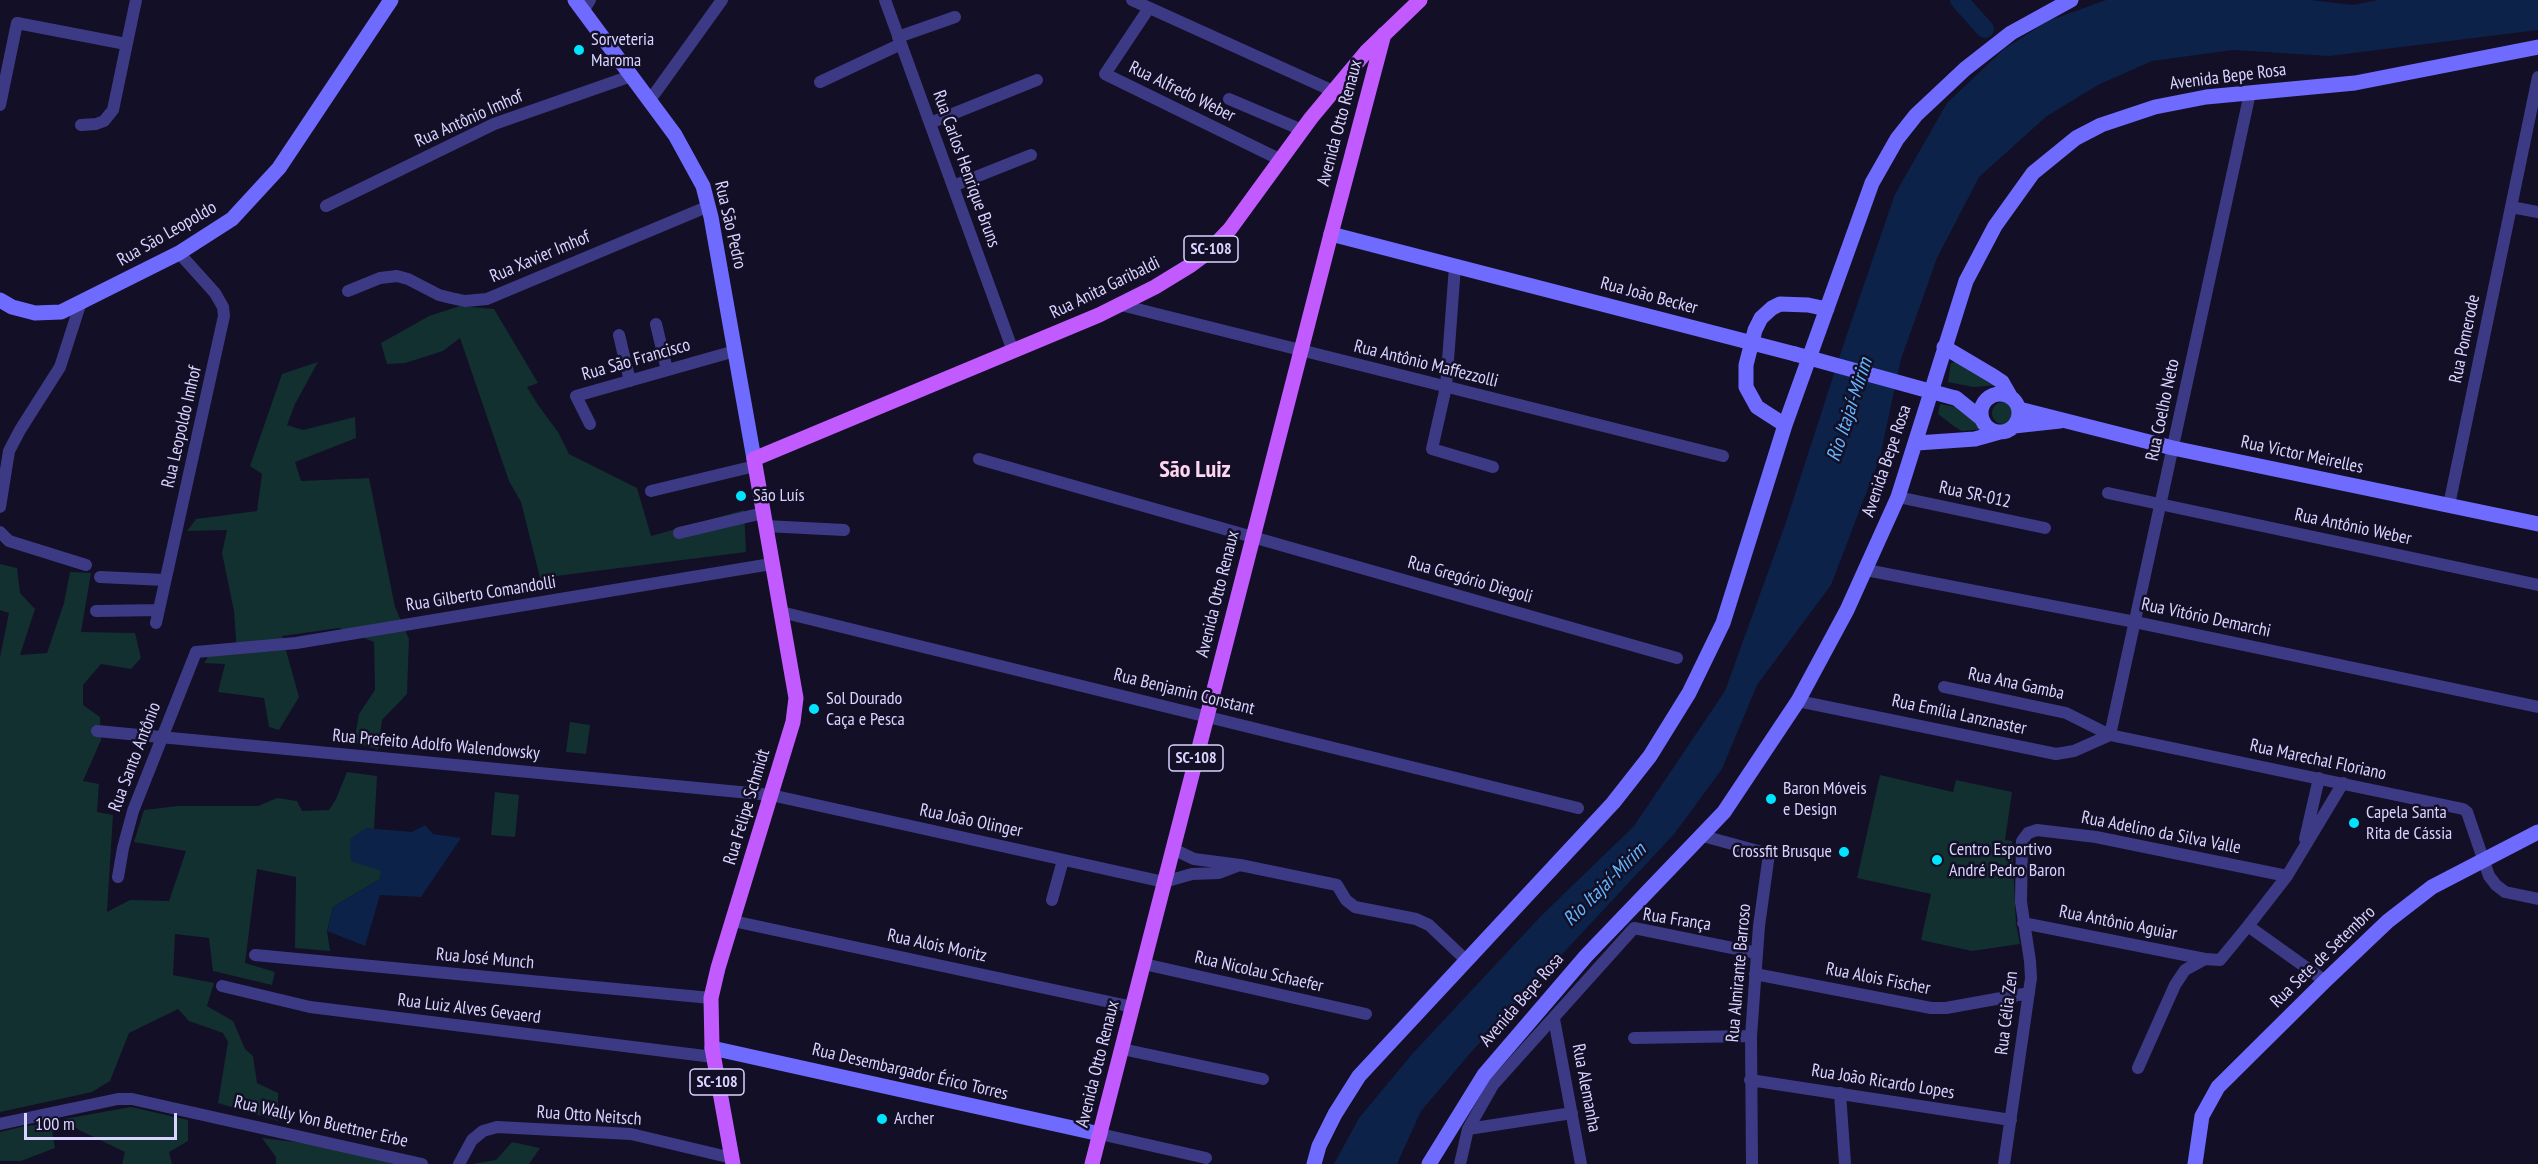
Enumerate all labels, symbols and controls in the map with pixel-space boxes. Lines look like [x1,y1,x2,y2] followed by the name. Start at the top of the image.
[591,29,654,72] place label: Sorveteria Maroma
[572,43,586,57] marker: Sorveteria Maroma
[1125,57,1239,127] street label: Rua Alfredo Weber
[1313,57,1367,189] street label: Avenida Otto Renaux
[2169,59,2287,95] street label: Avenida Bepe Rosa
[412,86,526,152] street label: Rua Antônio Imhof
[928,88,1004,250] street label: Rua Carlos Henrique Bruns
[709,179,751,271] street label: Rua São Pedro
[114,197,220,271] street label: Rua São Leopoldo
[487,226,593,288] street label: Rua Xavier Imhof
[1184,236,1238,262] road number: SC-108
[1047,252,1163,324] street label: Rua Anita Garibaldi
[1598,273,1700,319] street label: Rua João Becker
[2445,293,2485,385] street label: Rua Pomerode
[579,334,693,386] street label: Rua São Francisco
[1352,336,1500,392] street label: Rua Antônio Maffezzolli
[1822,355,1878,465] water label: Rio Itajaí-Mirim
[2142,357,2184,463] street label: Rua Coelho Neto
[157,364,207,490] street label: Rua Leopoldo Imhof
[1858,402,1916,520] street label: Avenida Bepe Rosa
[2239,431,2365,479] street label: Rua Victor Meirelles
[1159,456,1231,484] district label: São Luiz
[1937,477,2013,513] street label: Rua SR-012
[753,485,805,507] place label: São Luís
[734,489,748,503] marker: São Luís
[2293,504,2413,550] street label: Rua Antônio Weber
[1192,528,1244,660] street label: Avenida Otto Renaux
[1405,552,1535,608] street label: Rua Gregório Diegoli
[404,571,558,617] street label: Rua Gilberto Comandolli
[2139,594,2273,642] street label: Rua Vitório Demarchi
[1966,663,2066,705] street label: Rua Ana Gamba
[1111,664,1257,720] street label: Rua Benjamin Constant
[826,688,905,730] place label: Sol Dourado Caça e Pesca
[1890,690,2028,740] street label: Rua Emília Lanznaster
[104,699,166,815] street label: Rua Santo Antônio
[807,702,821,716] marker: Sol Dourado Caça e Pesca
[331,725,541,765] street label: Rua Prefeito Adolfo Walendowsky
[2248,735,2388,785] street label: Rua Marechal Floriano
[1169,745,1223,771] road number: SC-108
[719,747,775,867] street label: Rua Felipe Schmidt
[1783,778,1867,820] place label: Baron Móveis e Design
[1764,792,1778,806] marker: Baron Móveis e Design
[918,800,1024,842] street label: Rua João Olinger
[2366,802,2452,844] place label: Capela Santa Rita de Cássia
[2079,807,2243,859] street label: Rua Adelino da Silva Valle
[2347,816,2361,830] marker: Capela Santa Rita de Cássia
[1559,839,1651,931] water label: Rio Itajaí-Mirim
[1949,839,2065,882] place label: Centro Esportivo André Pedro Baron
[1732,841,1832,863] place label: Crossfit Brusque
[1837,845,1851,859] marker: Crossfit Brusque
[1930,853,1944,867] marker: Centro Esportivo André Pedro Baron
[2057,901,2179,945] street label: Rua Antônio Aguiar
[2266,902,2380,1012] street label: Rua Sete de Setembro
[1722,903,1756,1043] street label: Rua Almirante Barroso
[1641,904,1713,936] street label: Rua França
[885,925,989,967] street label: Rua Alois Moritz
[435,944,535,974] street label: Rua José Munch
[1193,947,1325,997] street label: Rua Nicolau Schaefer
[1475,949,1569,1051] street label: Avenida Bepe Rosa
[1824,958,1932,1000] street label: Rua Alois Fischer
[1991,970,2023,1056] street label: Rua Célia Zen
[396,990,542,1028] street label: Rua Luiz Alves Gevaerd
[1072,998,1124,1130] street label: Avenida Otto Renaux
[810,1039,1010,1105] street label: Rua Desembargador Érico Torres
[1567,1042,1605,1134] street label: Rua Alemanha
[1810,1060,1956,1104] street label: Rua João Ricardo Lopes
[690,1069,744,1095] road number: SC-108
[232,1091,410,1153] street label: Rua Wally Von Buettner Erbe
[27,1101,180,1139] scale bar
[536,1102,642,1130] street label: Rua Otto Neitsch
[894,1108,934,1130] place label: Archer
[35,1112,75,1135] text: 100 m
[875,1112,889,1126] marker: Archer

